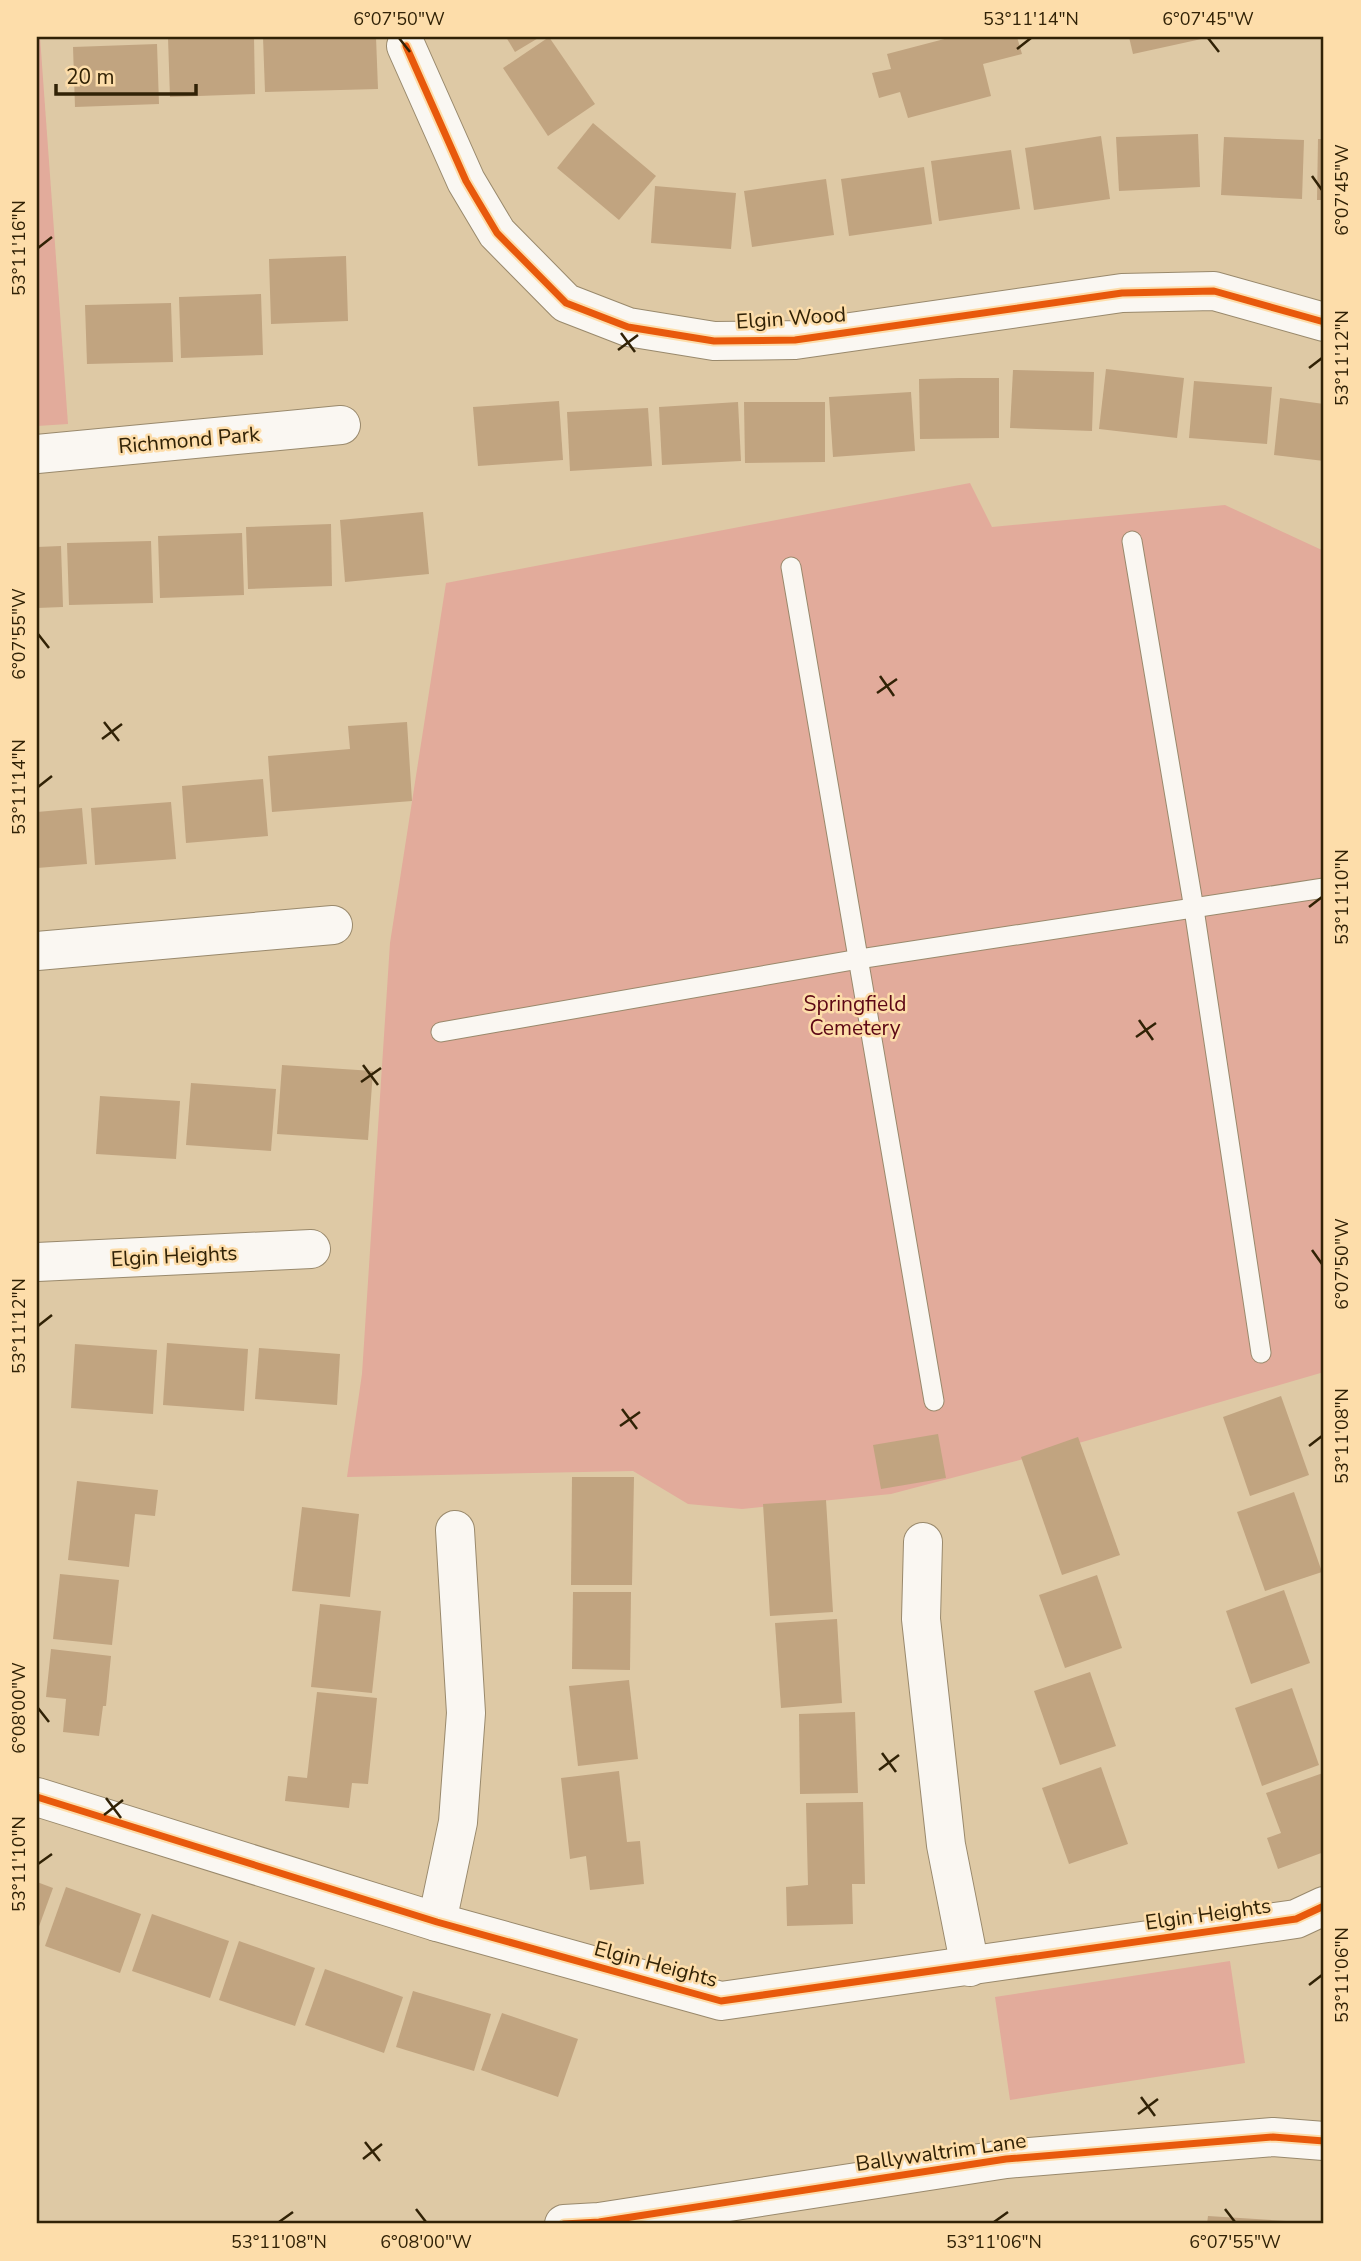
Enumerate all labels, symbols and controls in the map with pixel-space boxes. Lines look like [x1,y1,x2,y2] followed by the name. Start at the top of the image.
[353,7,445,31] text: 6°07'50"W
[983,7,1079,31] text: 53°11'14"N
[1162,7,1254,31] text: 6°07'45"W
[56,52,196,96] scale bar
[66,63,115,91] text: 20 m
[1330,144,1354,236] text: 6°07'45"W
[7,200,31,296] text: 53°11'16"N
[735,300,847,336] street label: Elgin Wood
[1330,310,1354,406] text: 53°11'12"N
[117,420,261,460] street label: Richmond Park
[7,588,31,680] text: 6°07'55"W
[7,739,31,835] text: 53°11'14"N
[1330,849,1354,945] text: 53°11'10"N
[803,990,907,1042] park label: Springfield Cemetery
[1330,1218,1354,1310] text: 6°07'50"W
[110,1239,238,1273] street label: Elgin Heights
[7,1278,31,1374] text: 53°11'12"N
[1330,1388,1354,1484] text: 53°11'08"N
[7,1662,31,1754] text: 6°08'00"W
[7,1816,31,1912] text: 53°11'10"N
[1143,1891,1273,1937] street label: Elgin Heights
[1330,1927,1354,2023] text: 53°11'06"N
[591,1934,721,1994] street label: Elgin Heights
[854,2126,1028,2178] street label: Ballywaltrim Lane
[231,2230,327,2254] text: 53°11'08"N
[380,2230,472,2254] text: 6°08'00"W
[946,2230,1042,2254] text: 53°11'06"N
[1189,2230,1281,2254] text: 6°07'55"W

